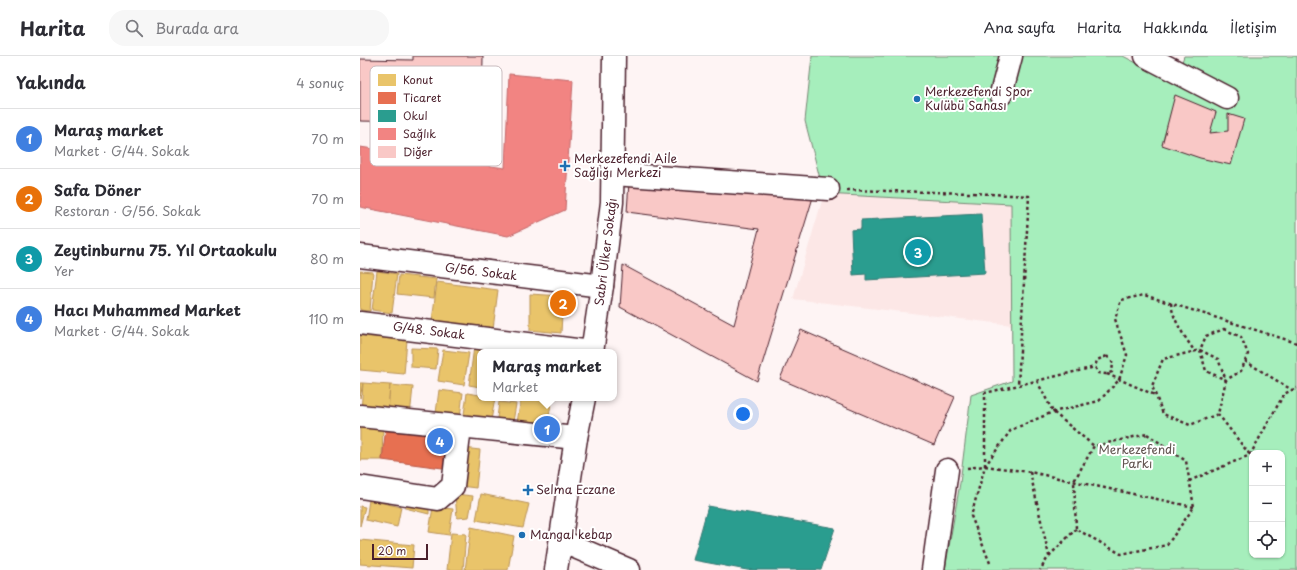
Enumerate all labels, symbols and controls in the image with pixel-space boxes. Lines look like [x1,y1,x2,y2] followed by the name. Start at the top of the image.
[109,10,389,46] search box
[20,14,85,42] text: Harita
[155,16,239,39] text: Burada ara
[123,17,145,39] icon: search
[984,17,1055,38] text: Ana sayfa
[1077,17,1121,38] text: Harita
[1143,17,1208,38] text: Hakkında
[1230,17,1277,38] text: İletişim
[370,66,502,166] legend
[16,69,86,95] text: Yakında
[403,71,433,88] text: Konut
[296,73,344,92] text: 4 sonuç
[925,82,1032,114] place label: Merkezefendi Spor Kulübü Sahası
[403,89,442,106] text: Ticaret
[912,94,922,104] marker: Merkezefendi Spor Kulübü Sahası
[403,107,427,124] text: Okul
[54,118,164,141] text: Maraş market
[403,125,436,142] text: Sağlık
[26,129,32,148] text: 1
[311,129,344,148] text: 70 m
[54,141,190,160] text: Market · G/44. Sokak
[403,143,433,160] text: Diğer
[574,149,677,181] place label: Merkezefendi Aile Sağlığı Merkezi
[559,160,571,172] marker: Merkezefendi Aile Sağlığı Merkezi
[54,178,141,201] text: Safa Döner
[24,189,34,208] text: 2
[311,189,344,208] text: 70 m
[589,197,621,307] street label: Sabri Ülker Sokağı
[54,201,201,220] text: Restoran · G/56. Sokak
[905,237,931,267] pin: 3
[54,238,277,261] text: Zeytinburnu 75. Yıl Ortaokulu
[25,249,33,268] text: 3
[310,249,344,268] text: 80 m
[444,258,518,284] street label: G/56. Sokak
[54,261,74,280] text: Yer
[550,288,576,318] pin: 2
[54,298,241,321] text: Hacı Muhammed Market
[25,309,33,328] text: 4
[309,309,344,328] text: 110 m
[392,317,466,343] street label: G/48. Sokak
[54,321,190,340] text: Market · G/44. Sokak
[477,349,617,401] popup
[492,354,602,377] text: Maraş market
[492,377,538,396] text: Market
[733,404,753,424] your location
[534,414,560,444] pin: 1
[427,426,453,456] pin: 4
[1099,440,1176,472] park label: Merkezefendi Parkı
[1249,450,1285,558] map controls
[1249,450,1285,486] button: +
[536,480,616,498] place label: Selma Eczane
[523,485,533,495] marker: Selma Eczane
[1249,486,1285,522] button: −
[1249,522,1285,558] button: locate
[530,525,612,543] place label: Mangal kebap
[517,530,527,540] marker: Mangal kebap
[372,542,428,561] scale bar
[378,542,406,559] text: 20 m

